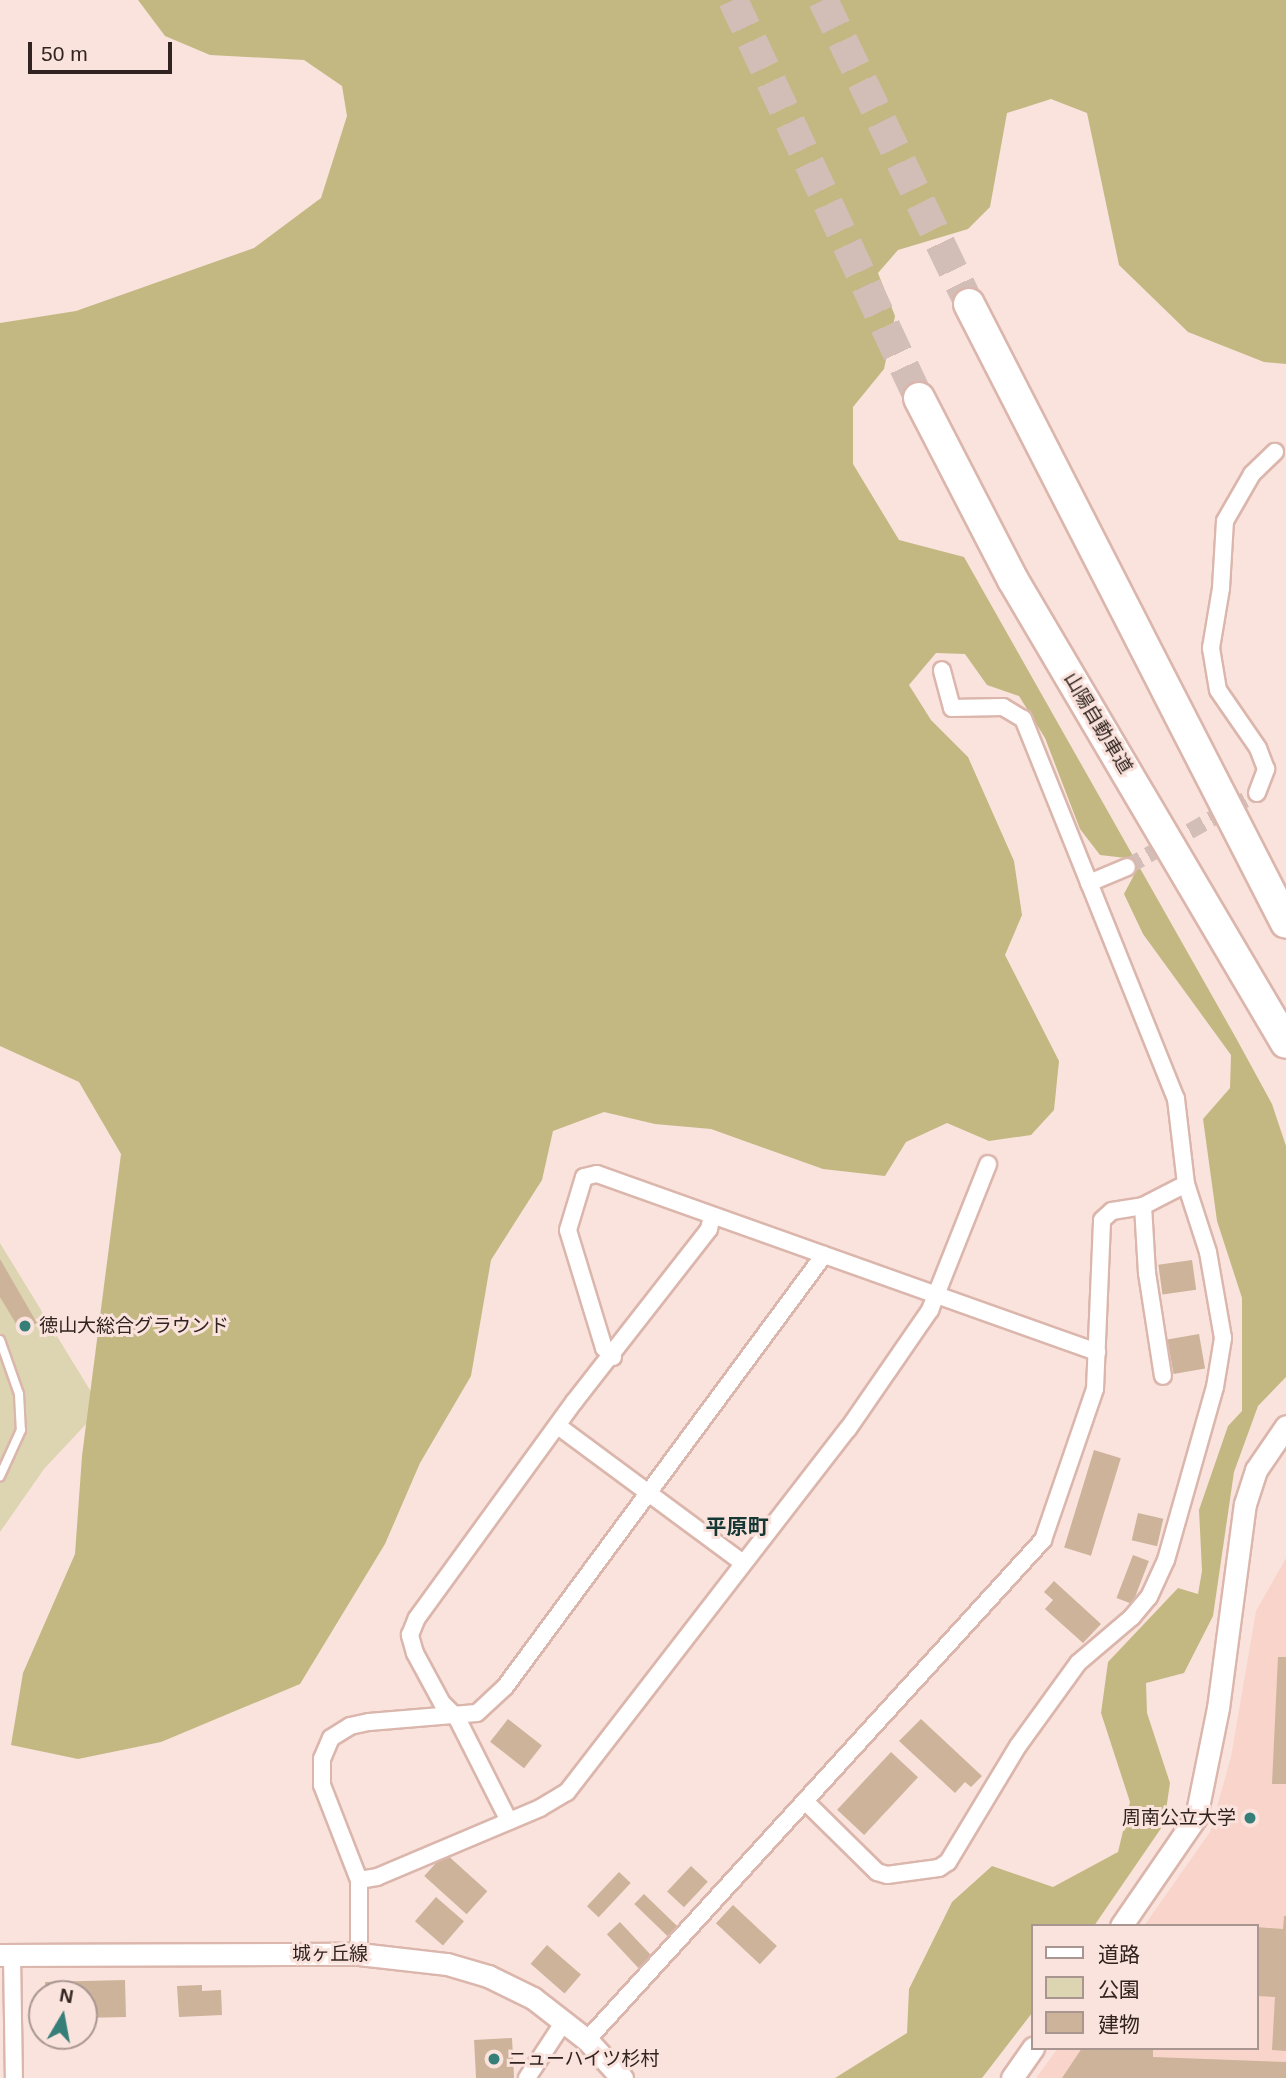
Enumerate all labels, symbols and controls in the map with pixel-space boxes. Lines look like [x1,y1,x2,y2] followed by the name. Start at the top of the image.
[32,28,175,72] scale bar
[41,42,88,65] text: 50 m
[1059,668,1137,778] street label: 山陽自動車道
[39,1315,229,1337] place label: 徳山大総合グラウンド
[17,1318,33,1334] marker: 徳山大総合グラウンド
[706,1514,768,1540] district label: 平原町
[1122,1807,1236,1829] place label: 周南公立大学
[1242,1810,1258,1826] marker: 周南公立大学
[1030,1924,1258,2050] legend
[292,1943,368,1965] street label: 城ヶ丘線
[1098,1943,1140,1966] text: 道路
[1098,1978,1140,2001] text: 公園
[28,1980,98,2050] north arrow
[58,1984,75,2007] text: N
[1098,2013,1140,2036] text: 建物
[508,2048,660,2070] place label: ニューハイツ杉村
[486,2051,502,2067] marker: ニューハイツ杉村

